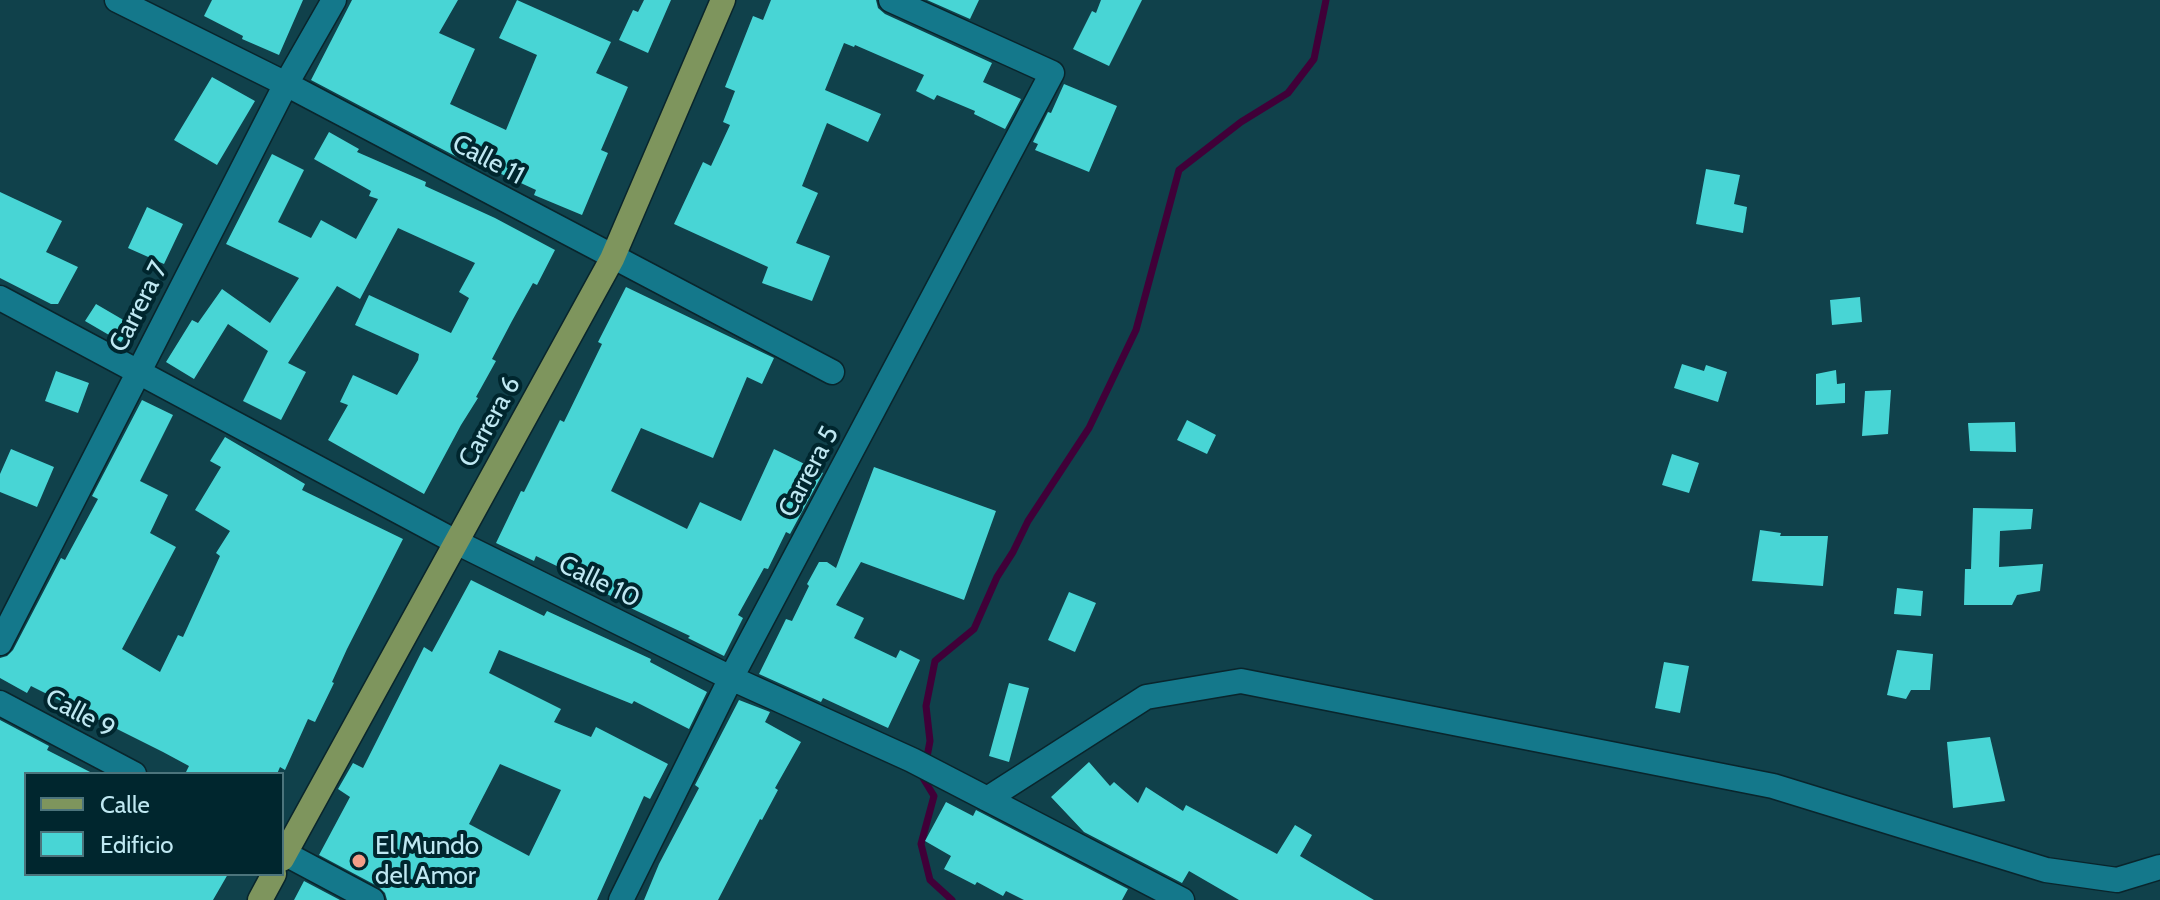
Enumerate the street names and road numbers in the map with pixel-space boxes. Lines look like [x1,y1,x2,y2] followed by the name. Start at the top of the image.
[447,128,529,192] street label: Calle 11
[103,257,175,357] street label: Carrera 7
[452,371,528,473] street label: Carrera 6
[772,421,846,523] street label: Carrera 5
[553,549,645,615] street label: Calle 10
[40,683,120,745] street label: Calle 9

